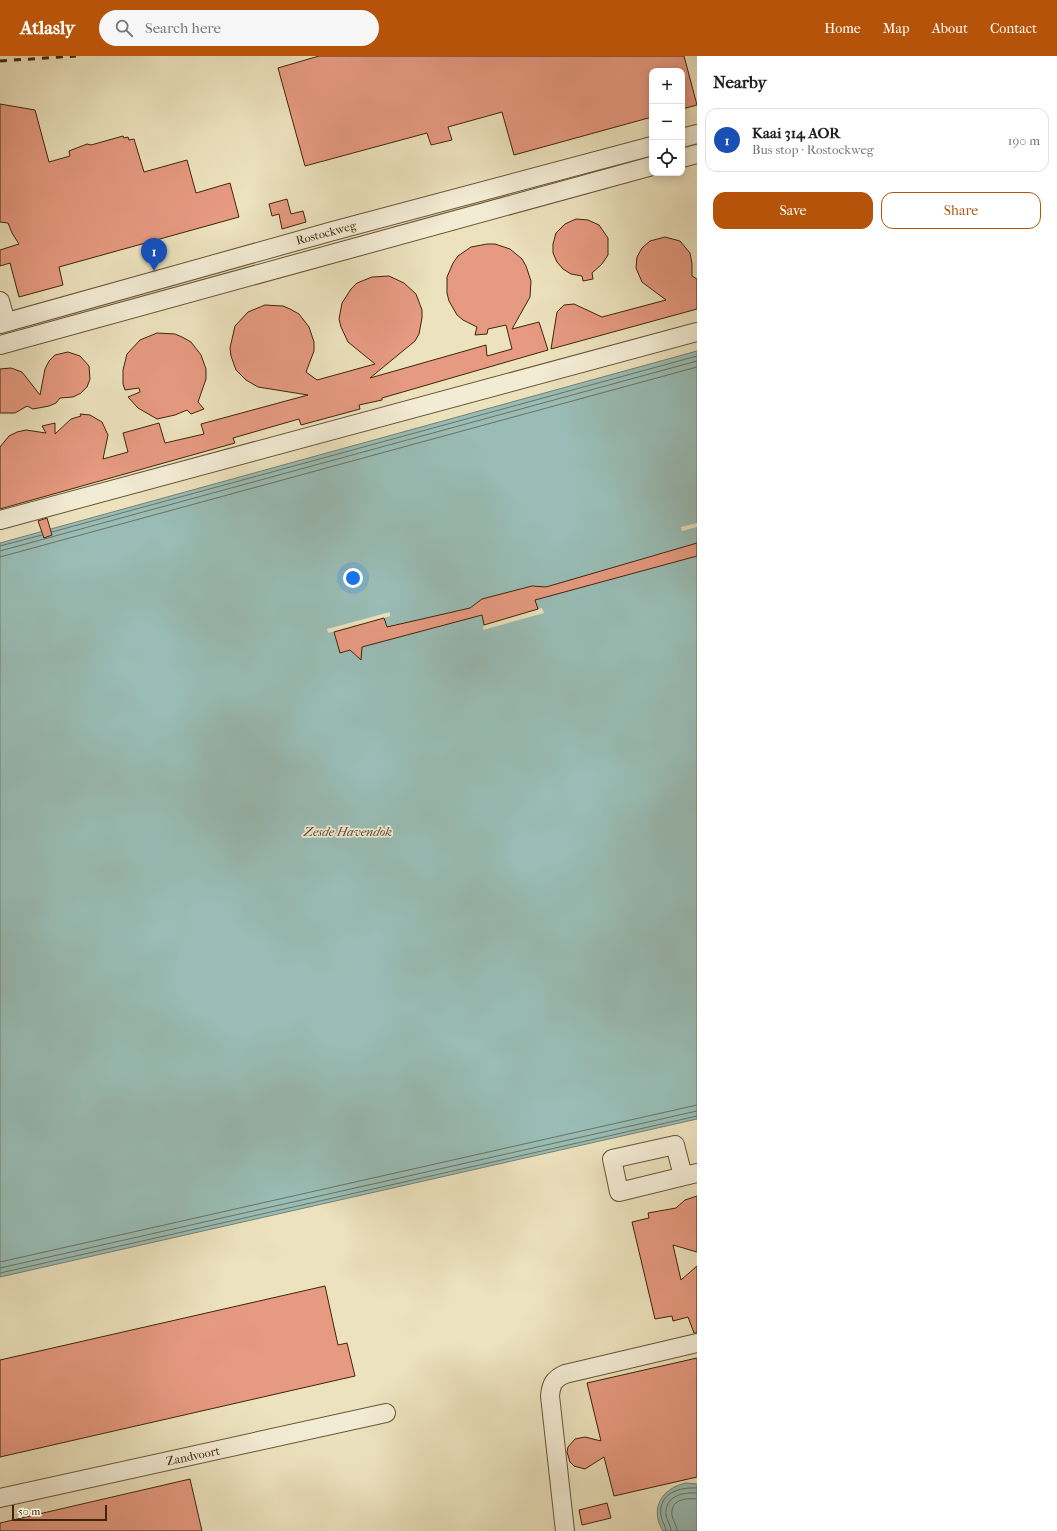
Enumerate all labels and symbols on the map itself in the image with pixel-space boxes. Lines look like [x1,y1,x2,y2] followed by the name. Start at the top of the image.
[294,218,358,248] street label: Rostockweg
[141,238,167,271] pin: 1
[343,568,363,588] your location
[303,824,392,839] water label: Zesde Havendok
[165,1443,222,1468] street label: Zandvoort
[12,1503,107,1522] scale bar

